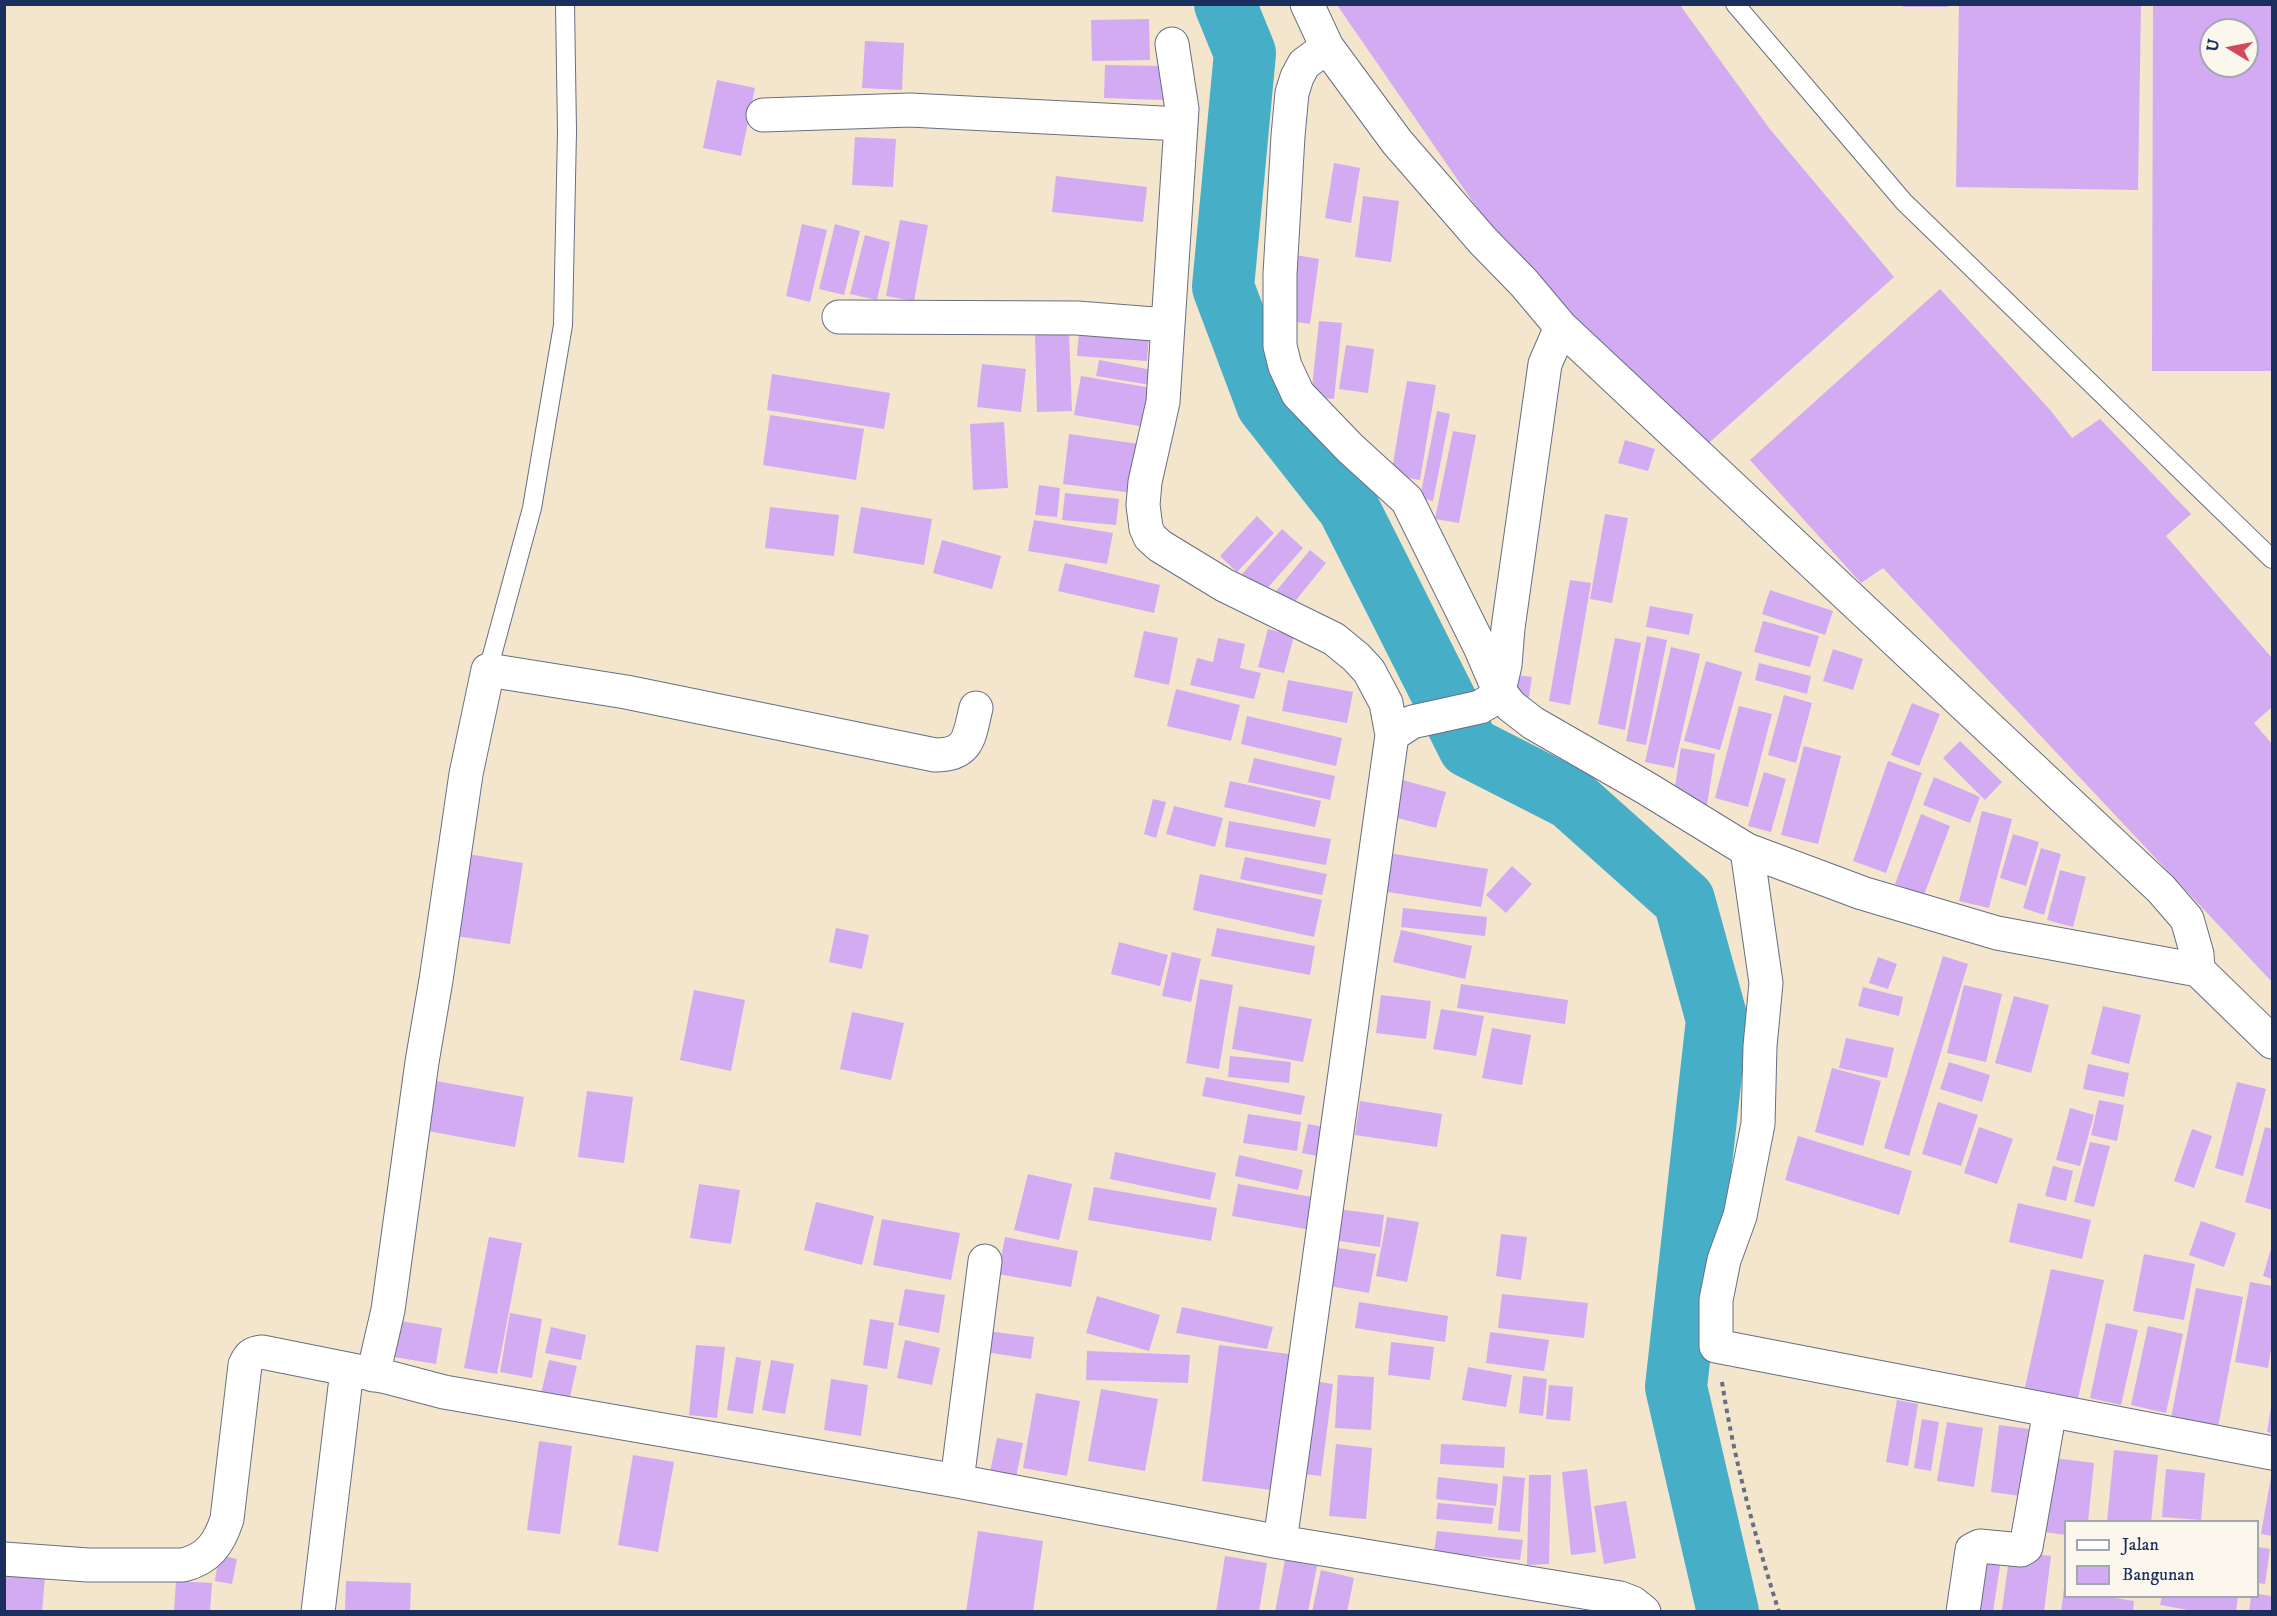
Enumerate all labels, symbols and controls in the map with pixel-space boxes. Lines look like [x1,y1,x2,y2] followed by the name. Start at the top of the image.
[2199,18,2259,78] north arrow
[2202,37,2224,53] text: U
[2064,1520,2259,1598] legend
[2122,1534,2159,1556] text: Jalan
[2122,1564,2194,1586] text: Bangunan

